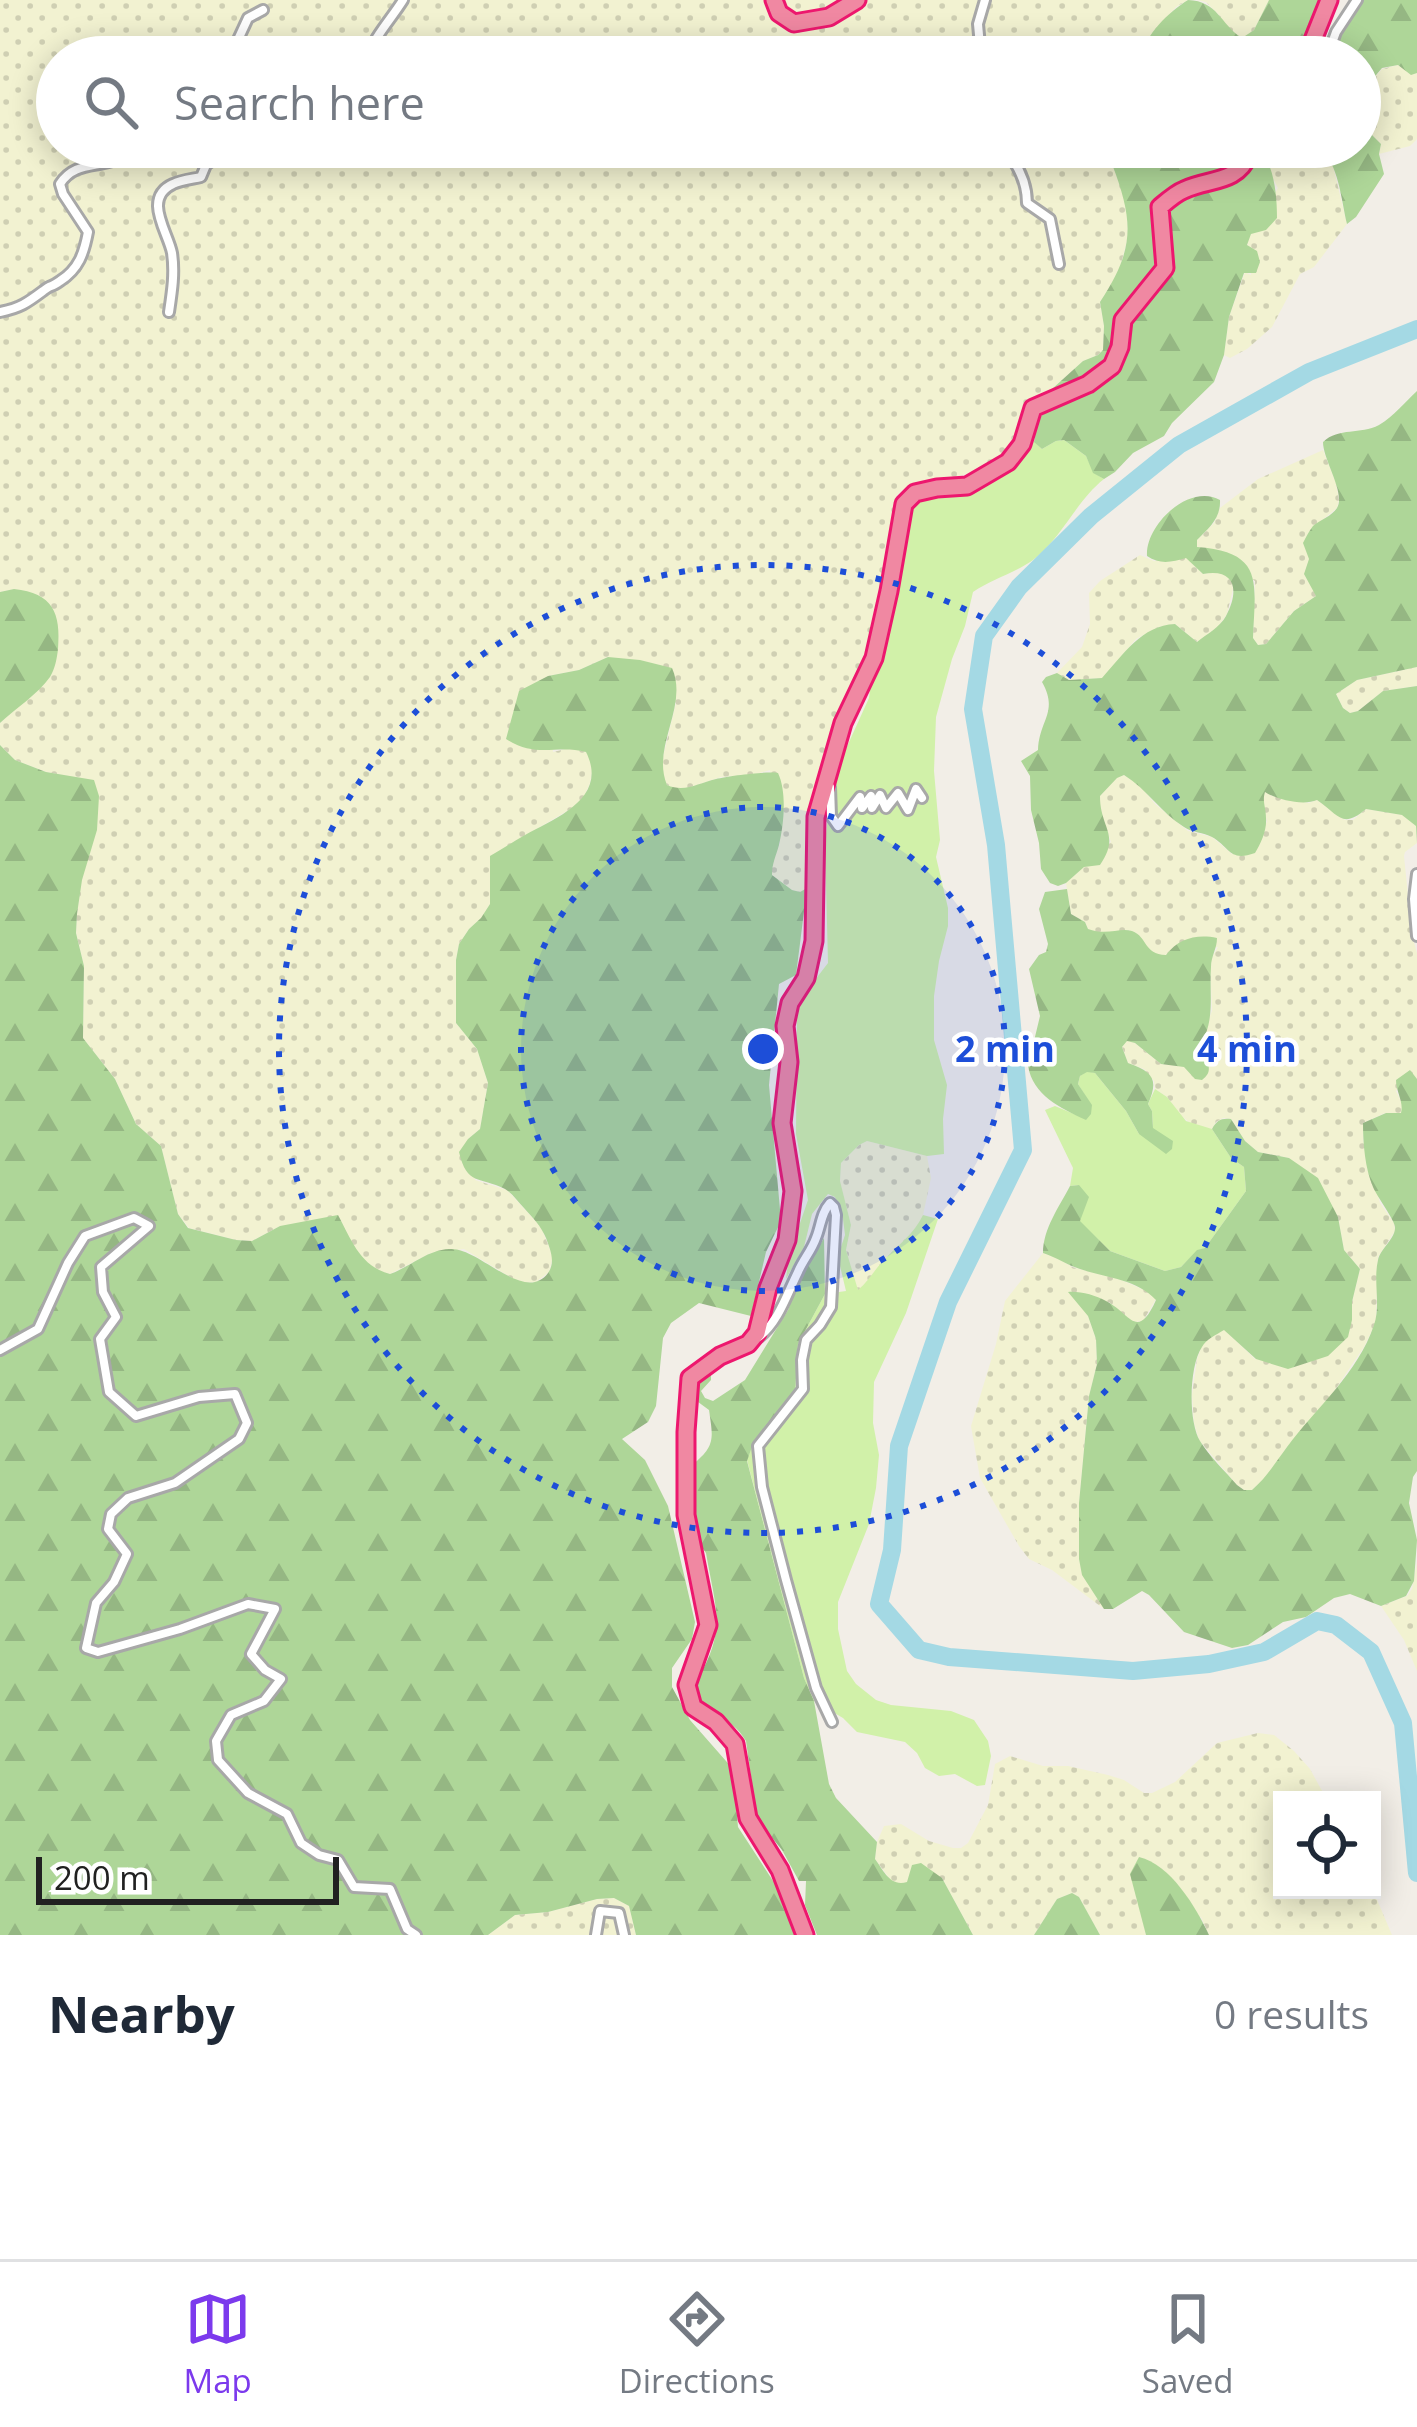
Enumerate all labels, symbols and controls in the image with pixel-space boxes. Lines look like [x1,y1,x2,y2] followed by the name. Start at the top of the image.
[36,36,1381,168] search box
[78,69,144,135] icon: search
[174,72,425,133] text: Search here
[955,1024,1055,1073] text: 2 min
[1197,1024,1297,1073] text: 4 min
[742,1028,784,1070] centre of rings
[1273,1791,1381,1899] map controls
[1273,1791,1381,1899] button: locate
[36,1851,339,1904] scale bar
[54,1855,150,1900] text: 200 m
[48,1978,235,2048] text: Nearby
[1214,1987,1369,2040] text: 0 results
[184,2286,252,2403] tab: Map
[619,2286,775,2403] tab: Directions
[1142,2286,1233,2403] tab: Saved

